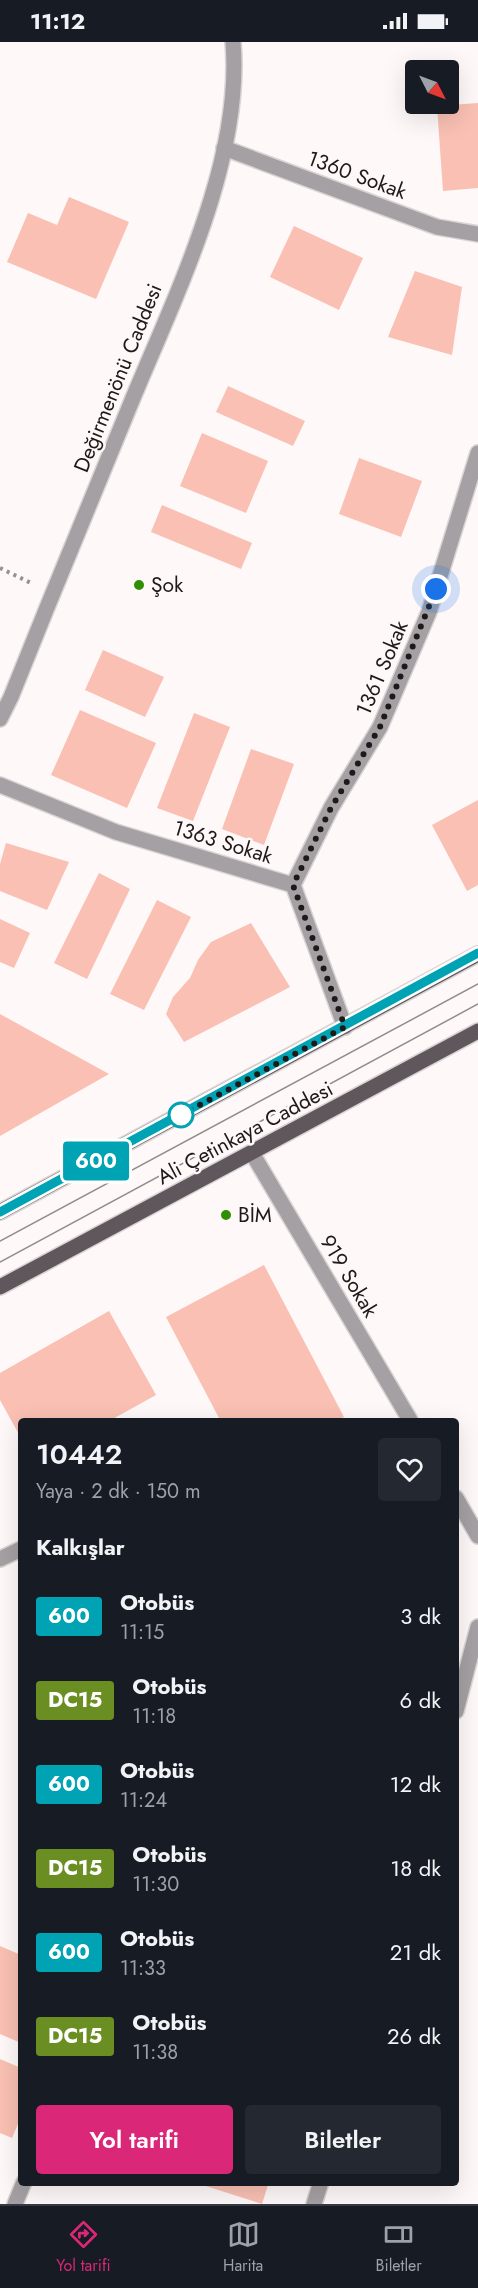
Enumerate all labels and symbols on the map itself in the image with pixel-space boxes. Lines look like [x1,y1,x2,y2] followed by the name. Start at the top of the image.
[405,60,459,114] north arrow
[303,143,411,207] street label: 1360 Sokak
[66,279,170,477] street label: Değirmenönü Caddesi
[151,570,184,600] place label: Şok
[421,574,451,604] your location
[132,578,146,592] marker: Şok
[349,615,416,720] street label: 1361 Sokak
[170,813,277,872] street label: 1363 Sokak
[152,1074,338,1192] street label: Ali Çetinkaya Caddesi
[168,1102,194,1128] unlabelled marker
[62,1142,130,1180] line badge: 600
[238,1200,272,1230] place label: BİM
[219,1208,233,1222] marker: BİM
[313,1229,386,1324] street label: 919 Sokak

